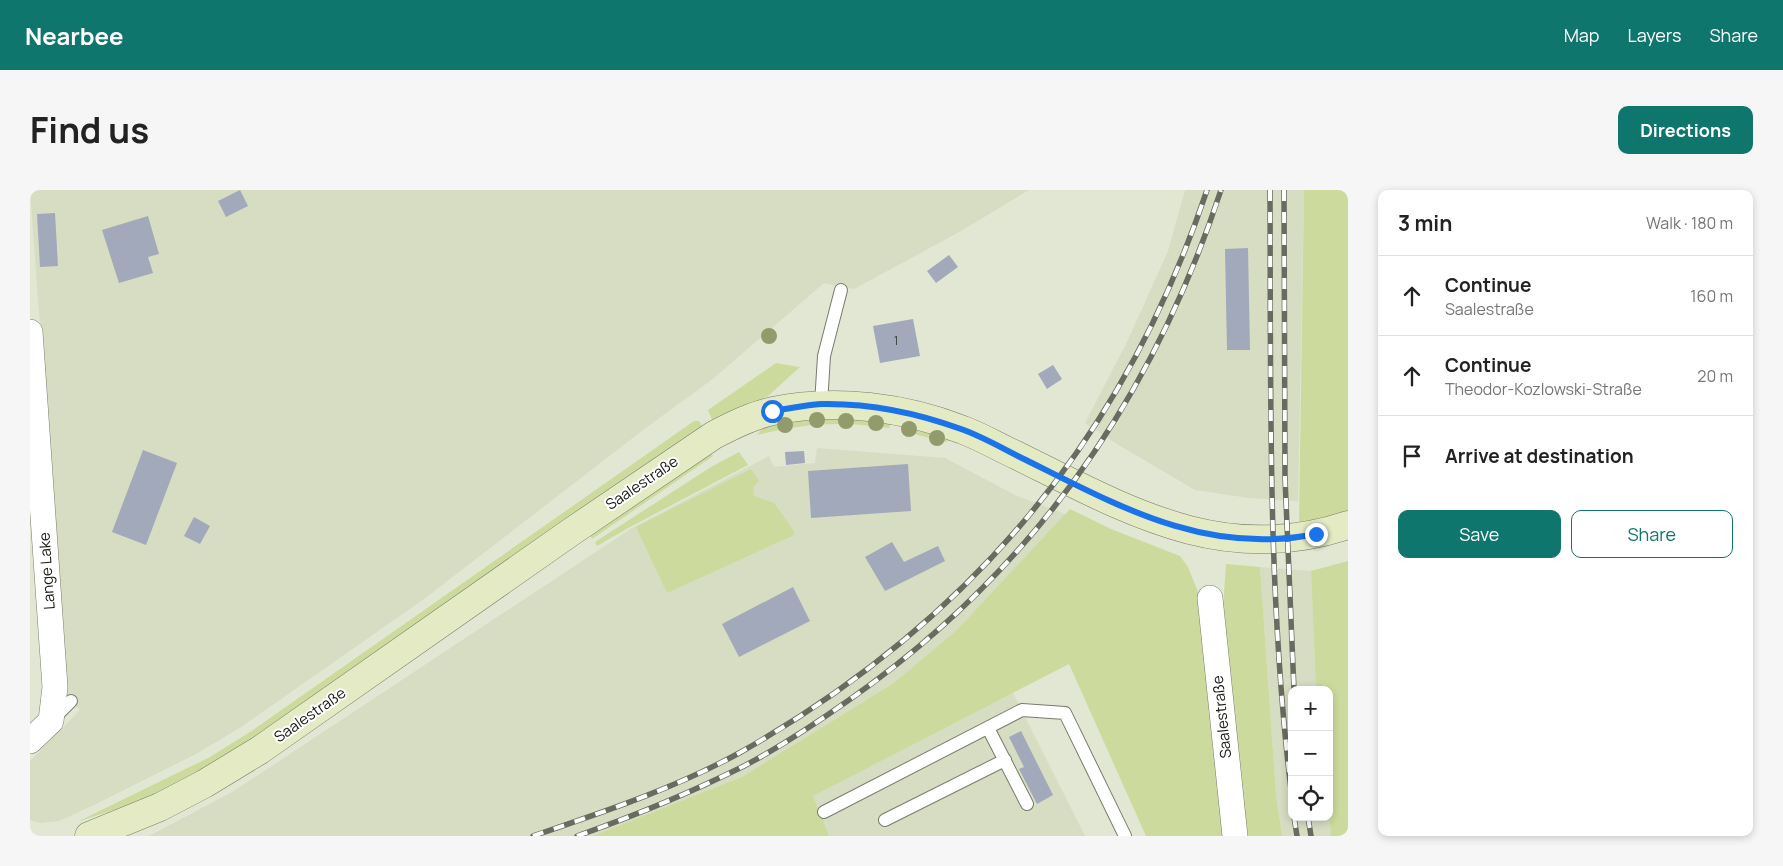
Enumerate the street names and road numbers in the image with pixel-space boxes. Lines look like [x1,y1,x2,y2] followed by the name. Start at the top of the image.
[601,450,682,515] street label: Saalestraße
[33,531,60,610] street label: Lange Lake
[1207,674,1236,760] street label: Saalestraße
[270,682,350,747] street label: Saalestraße

